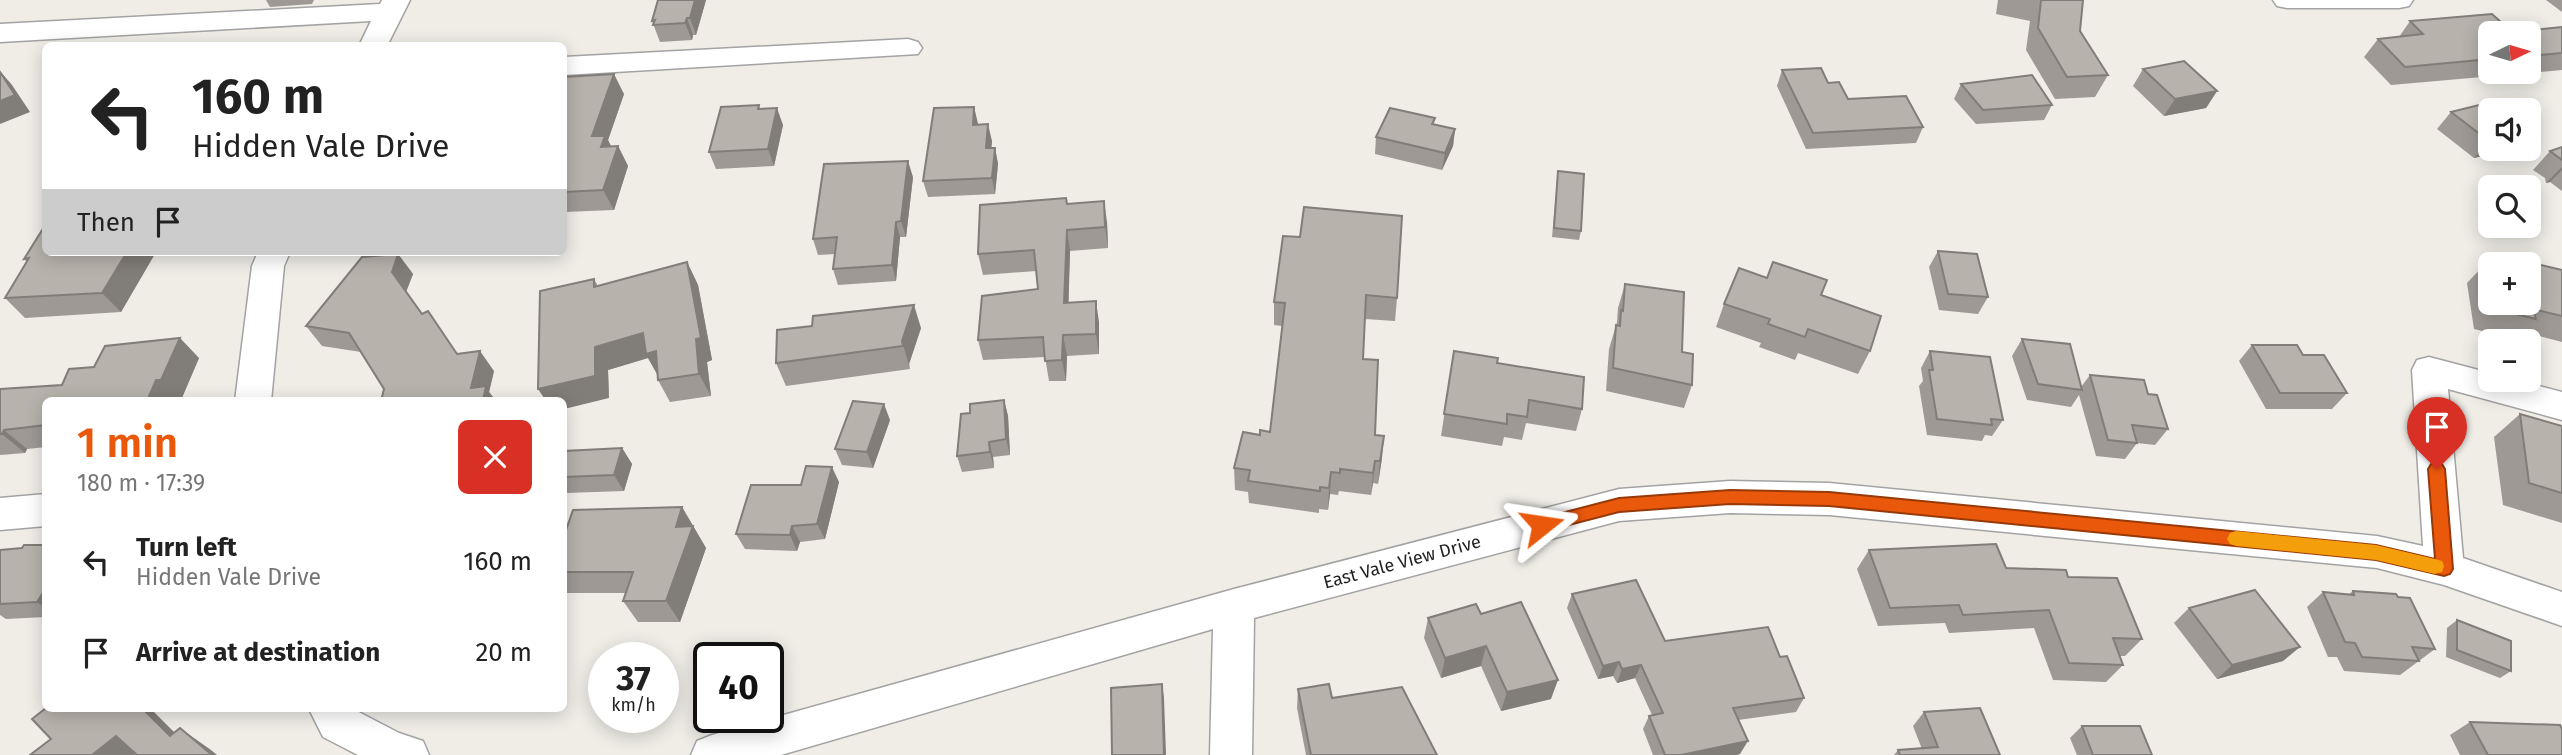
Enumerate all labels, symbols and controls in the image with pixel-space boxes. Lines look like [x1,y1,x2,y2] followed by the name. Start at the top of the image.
[2478,21,2541,84] north arrow
[2478,21,2541,392] map controls
[192,67,324,126] text: 160 m
[77,70,168,161] icon: left
[2478,98,2541,161] button: sound
[192,127,450,165] text: Hidden Vale Drive
[2478,175,2541,238] button: search
[149,203,187,241] icon: arrive
[77,207,135,238] text: Then
[2478,252,2541,315] button: +
[2478,329,2541,392] button: −
[2407,397,2467,469] pin
[2418,408,2456,446] icon: arrive
[77,418,178,468] text: 1 min
[458,420,532,494] button: close
[77,469,205,497] text: 180 m · 17:39
[1505,488,1579,562] position arrow
[1321,530,1483,594] street label: East Vale View Drive
[136,532,237,563] text: Turn left
[77,543,115,581] icon: left
[463,546,532,577] text: 160 m
[136,563,321,591] text: Hidden Vale Drive
[77,634,115,672] icon: arrive
[136,637,380,668] text: Arrive at destination
[475,637,532,668] text: 20 m
[693,642,784,733] speed limit sign: 40
[616,657,651,699] text: 37
[611,694,656,716] text: km/h

